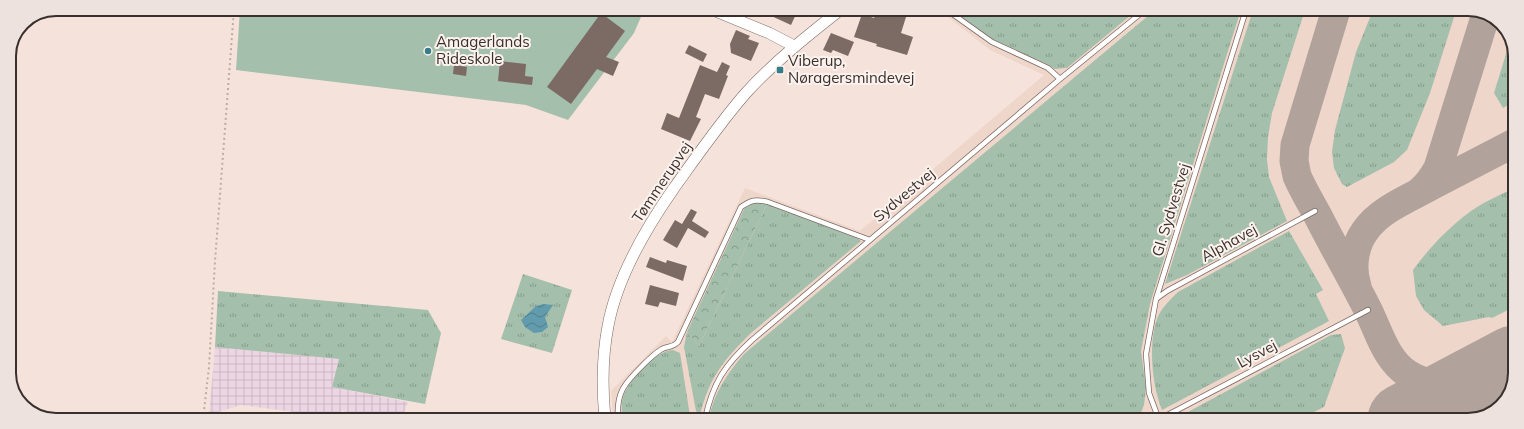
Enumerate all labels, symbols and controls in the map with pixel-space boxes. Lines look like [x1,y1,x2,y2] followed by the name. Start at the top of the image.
[436,32,530,68] place label: Amagerlands Rideskole
[423,46,433,56] marker: Amagerlands Rideskole
[788,51,914,87] place label: Viberup, Nøragersmindevej
[775,65,785,75] marker: Viberup, Nøragersmindevej
[628,138,696,226] street label: Tømmerupvej
[1147,161,1194,259] street label: Gl. Sydvestvej
[869,163,938,226] street label: Sydvestvej
[1198,219,1260,266] street label: Alphavej
[1234,335,1280,372] street label: Lysvej

